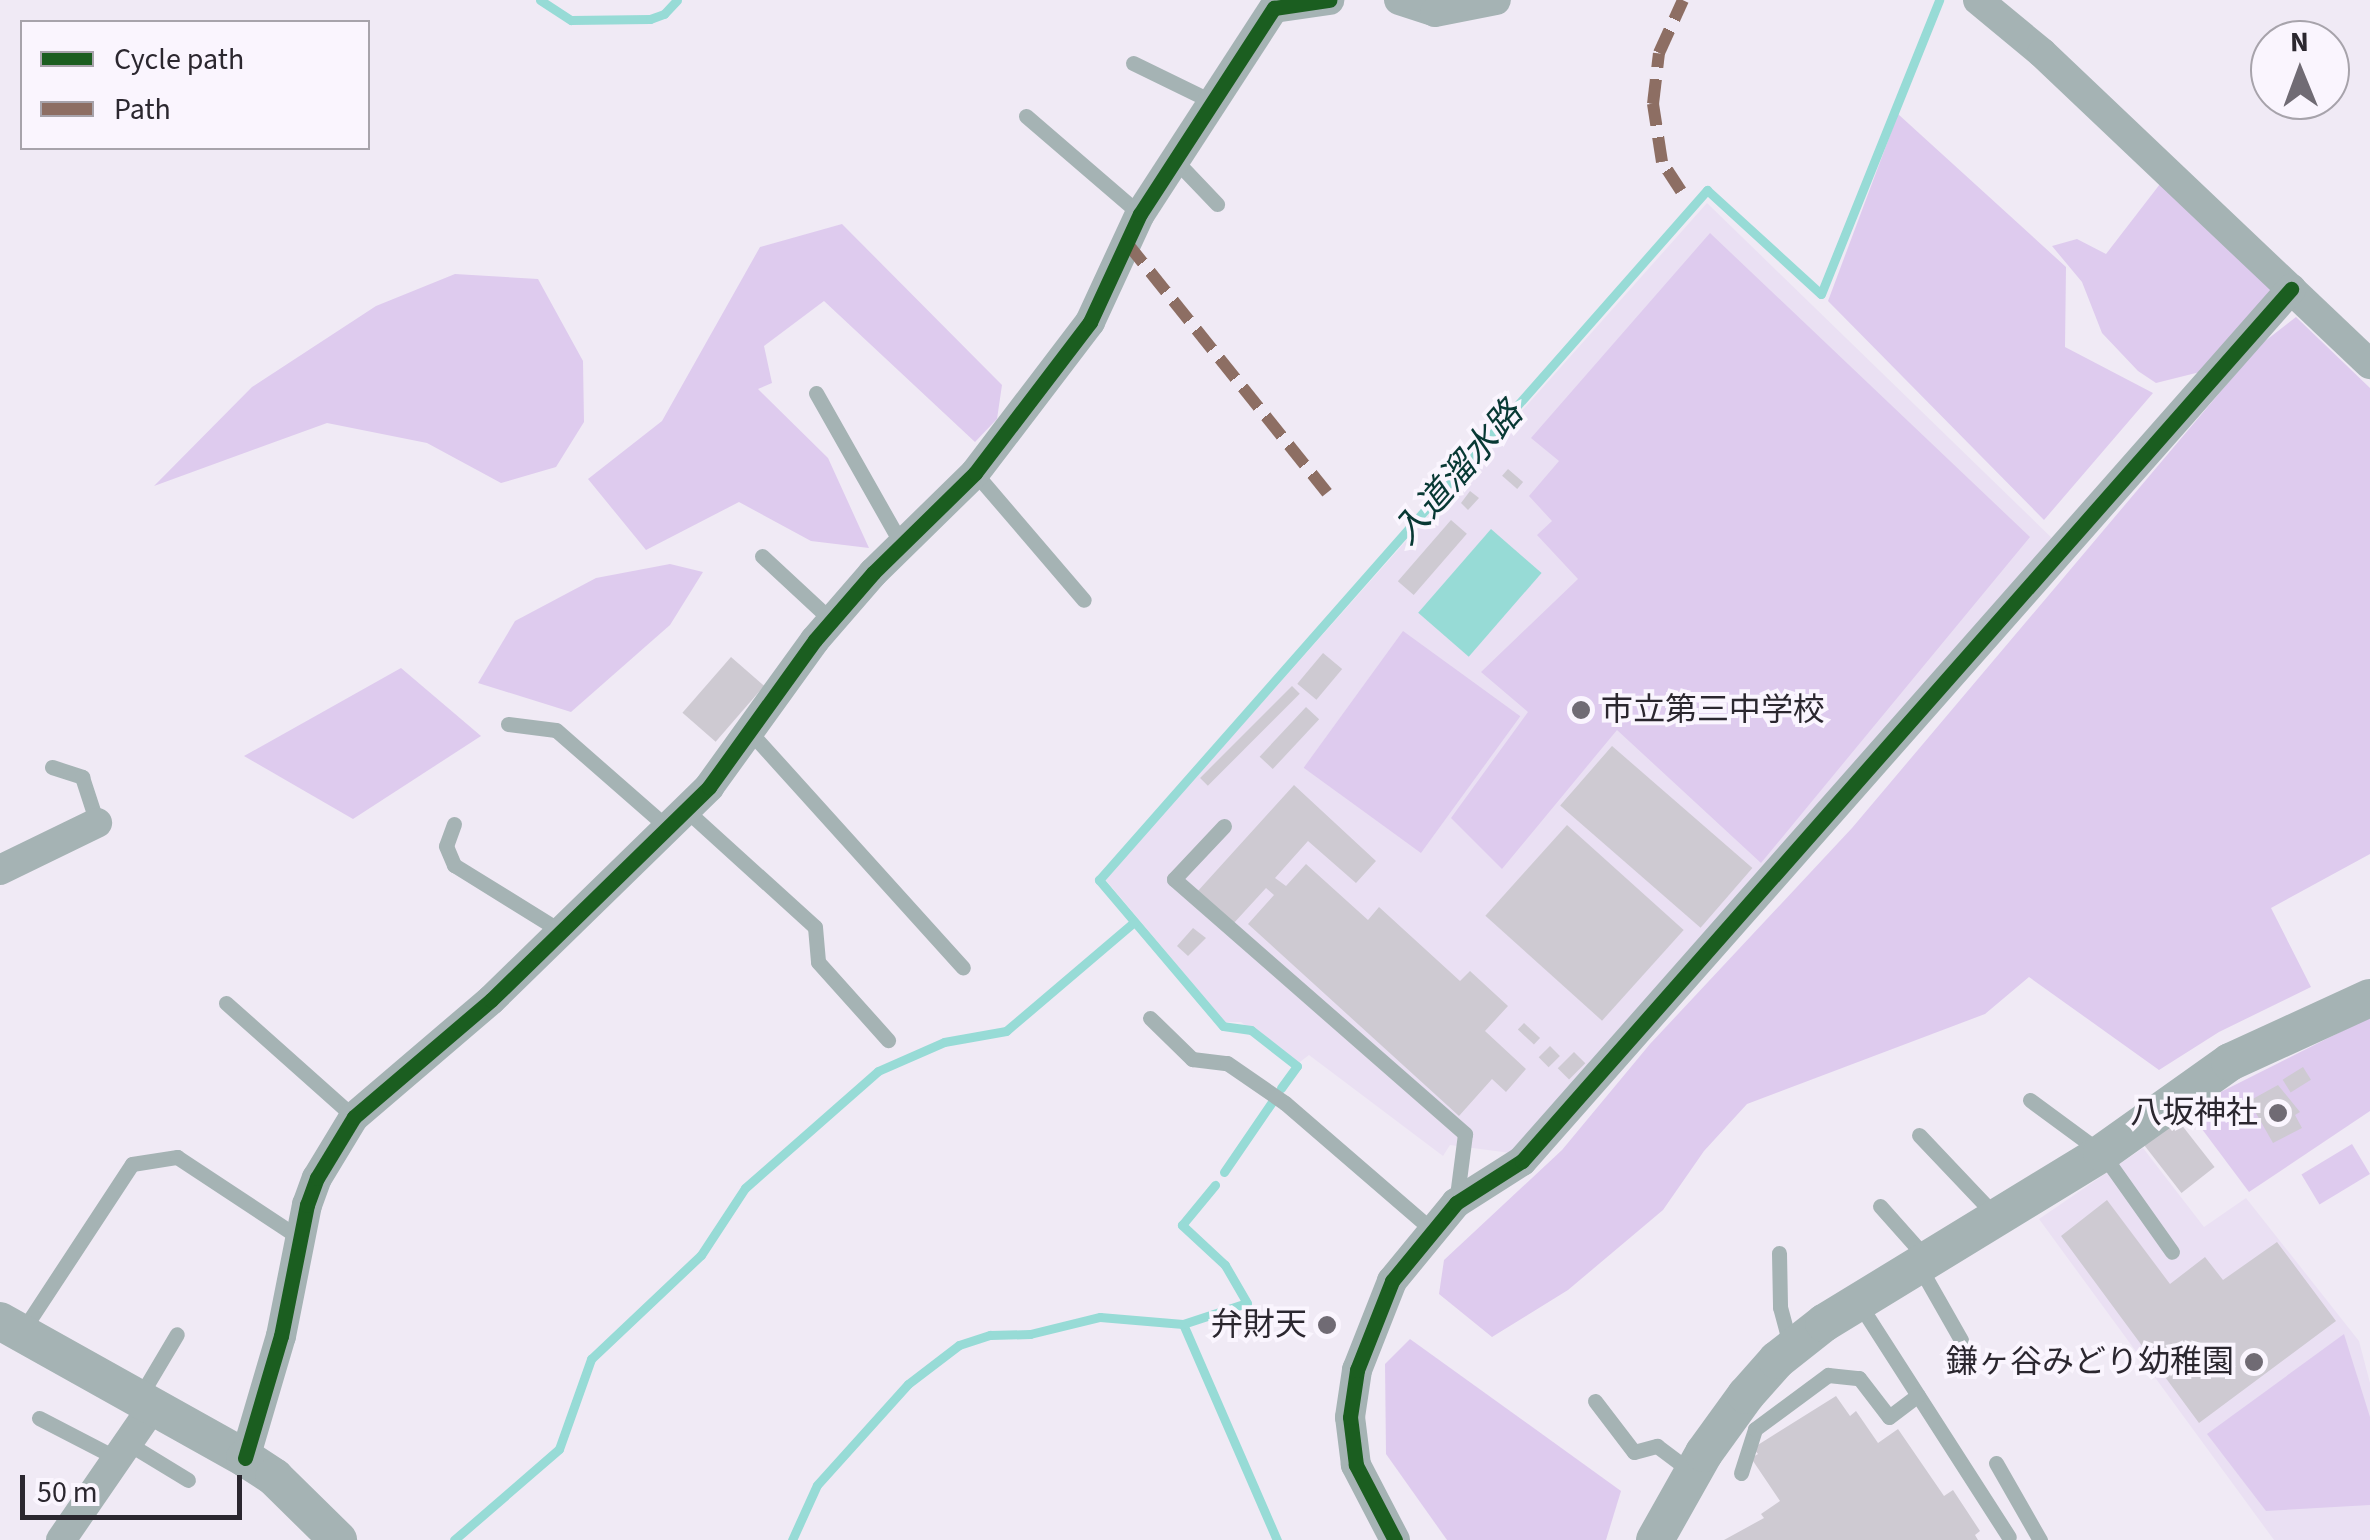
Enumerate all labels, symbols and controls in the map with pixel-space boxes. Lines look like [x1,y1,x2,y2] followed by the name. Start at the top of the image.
[20,20,370,150] legend
[2250,20,2350,120] north arrow
[2290,22,2309,62] text: N
[114,38,244,81] text: Cycle path
[114,88,171,131] text: Path
[1385,393,1531,553] water label: 入道溜水路
[1601,691,1825,729] place label: 市立第三中学校
[1570,699,1592,721] marker: 市立第三中学校
[2130,1094,2258,1132] place label: 八坂神社
[2267,1102,2289,1124] marker: 八坂神社
[1211,1306,1307,1344] place label: 弁財天
[1316,1314,1338,1336] marker: 弁財天
[1946,1343,2234,1381] place label: 鎌ヶ谷みどり幼稚園
[2243,1351,2265,1373] marker: 鎌ヶ谷みどり幼稚園
[25,1455,248,1517] scale bar
[37,1471,98,1514] text: 50 m

